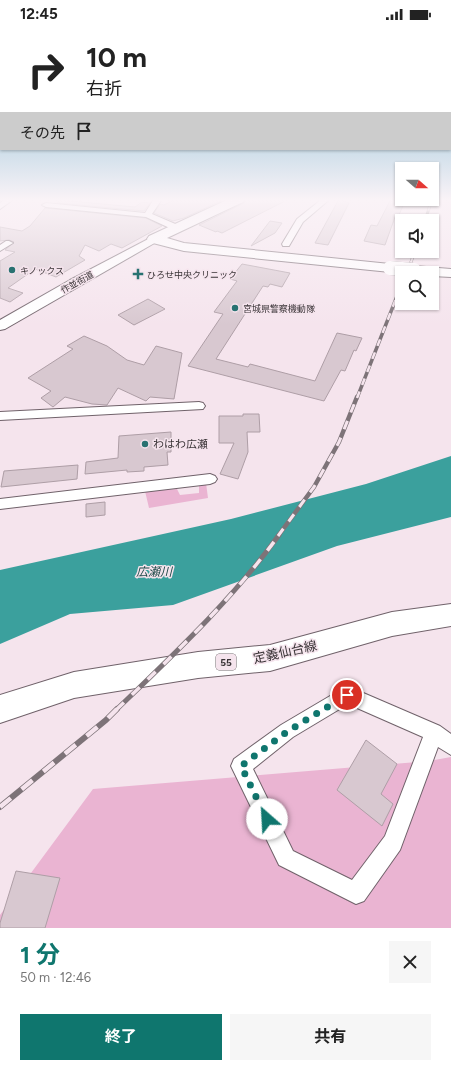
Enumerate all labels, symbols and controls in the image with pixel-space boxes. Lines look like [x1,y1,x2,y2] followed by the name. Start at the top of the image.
[20,5,58,23] text: 12:45
[86,40,147,74] text: 10 m
[20,44,72,96] icon: right
[86,78,122,100] text: 右折
[73,120,95,142] icon: arrive
[20,124,65,142] text: その先
[395,162,439,206] north arrow
[395,162,439,310] map controls
[395,214,439,258] button: sound
[7,265,17,275] marker: キノックス
[20,265,64,276] place label: キノックス
[395,266,439,310] button: search
[59,268,95,296] street label: 作並街道
[132,268,144,280] marker: ひろせ中央クリニック
[147,269,237,280] place label: ひろせ中央クリニック
[230,303,240,313] marker: 宮城県警察機動隊
[243,303,315,314] place label: 宮城県警察機動隊
[153,438,208,451] place label: わはわ広瀬
[140,439,150,449] marker: わはわ広瀬
[136,565,174,579] water label: 広瀬川
[252,638,318,666] street label: 定義仙台線
[216,654,236,670] road number: 55
[330,678,364,712] pin
[336,684,358,706] icon: arrive
[246,798,288,840] position arrow
[20,940,60,969] text: 1 分
[389,941,431,983] button: close
[20,970,91,985] text: 50 m · 12:46
[20,1014,222,1060] button: 終了
[230,1014,431,1060] button: 共有

